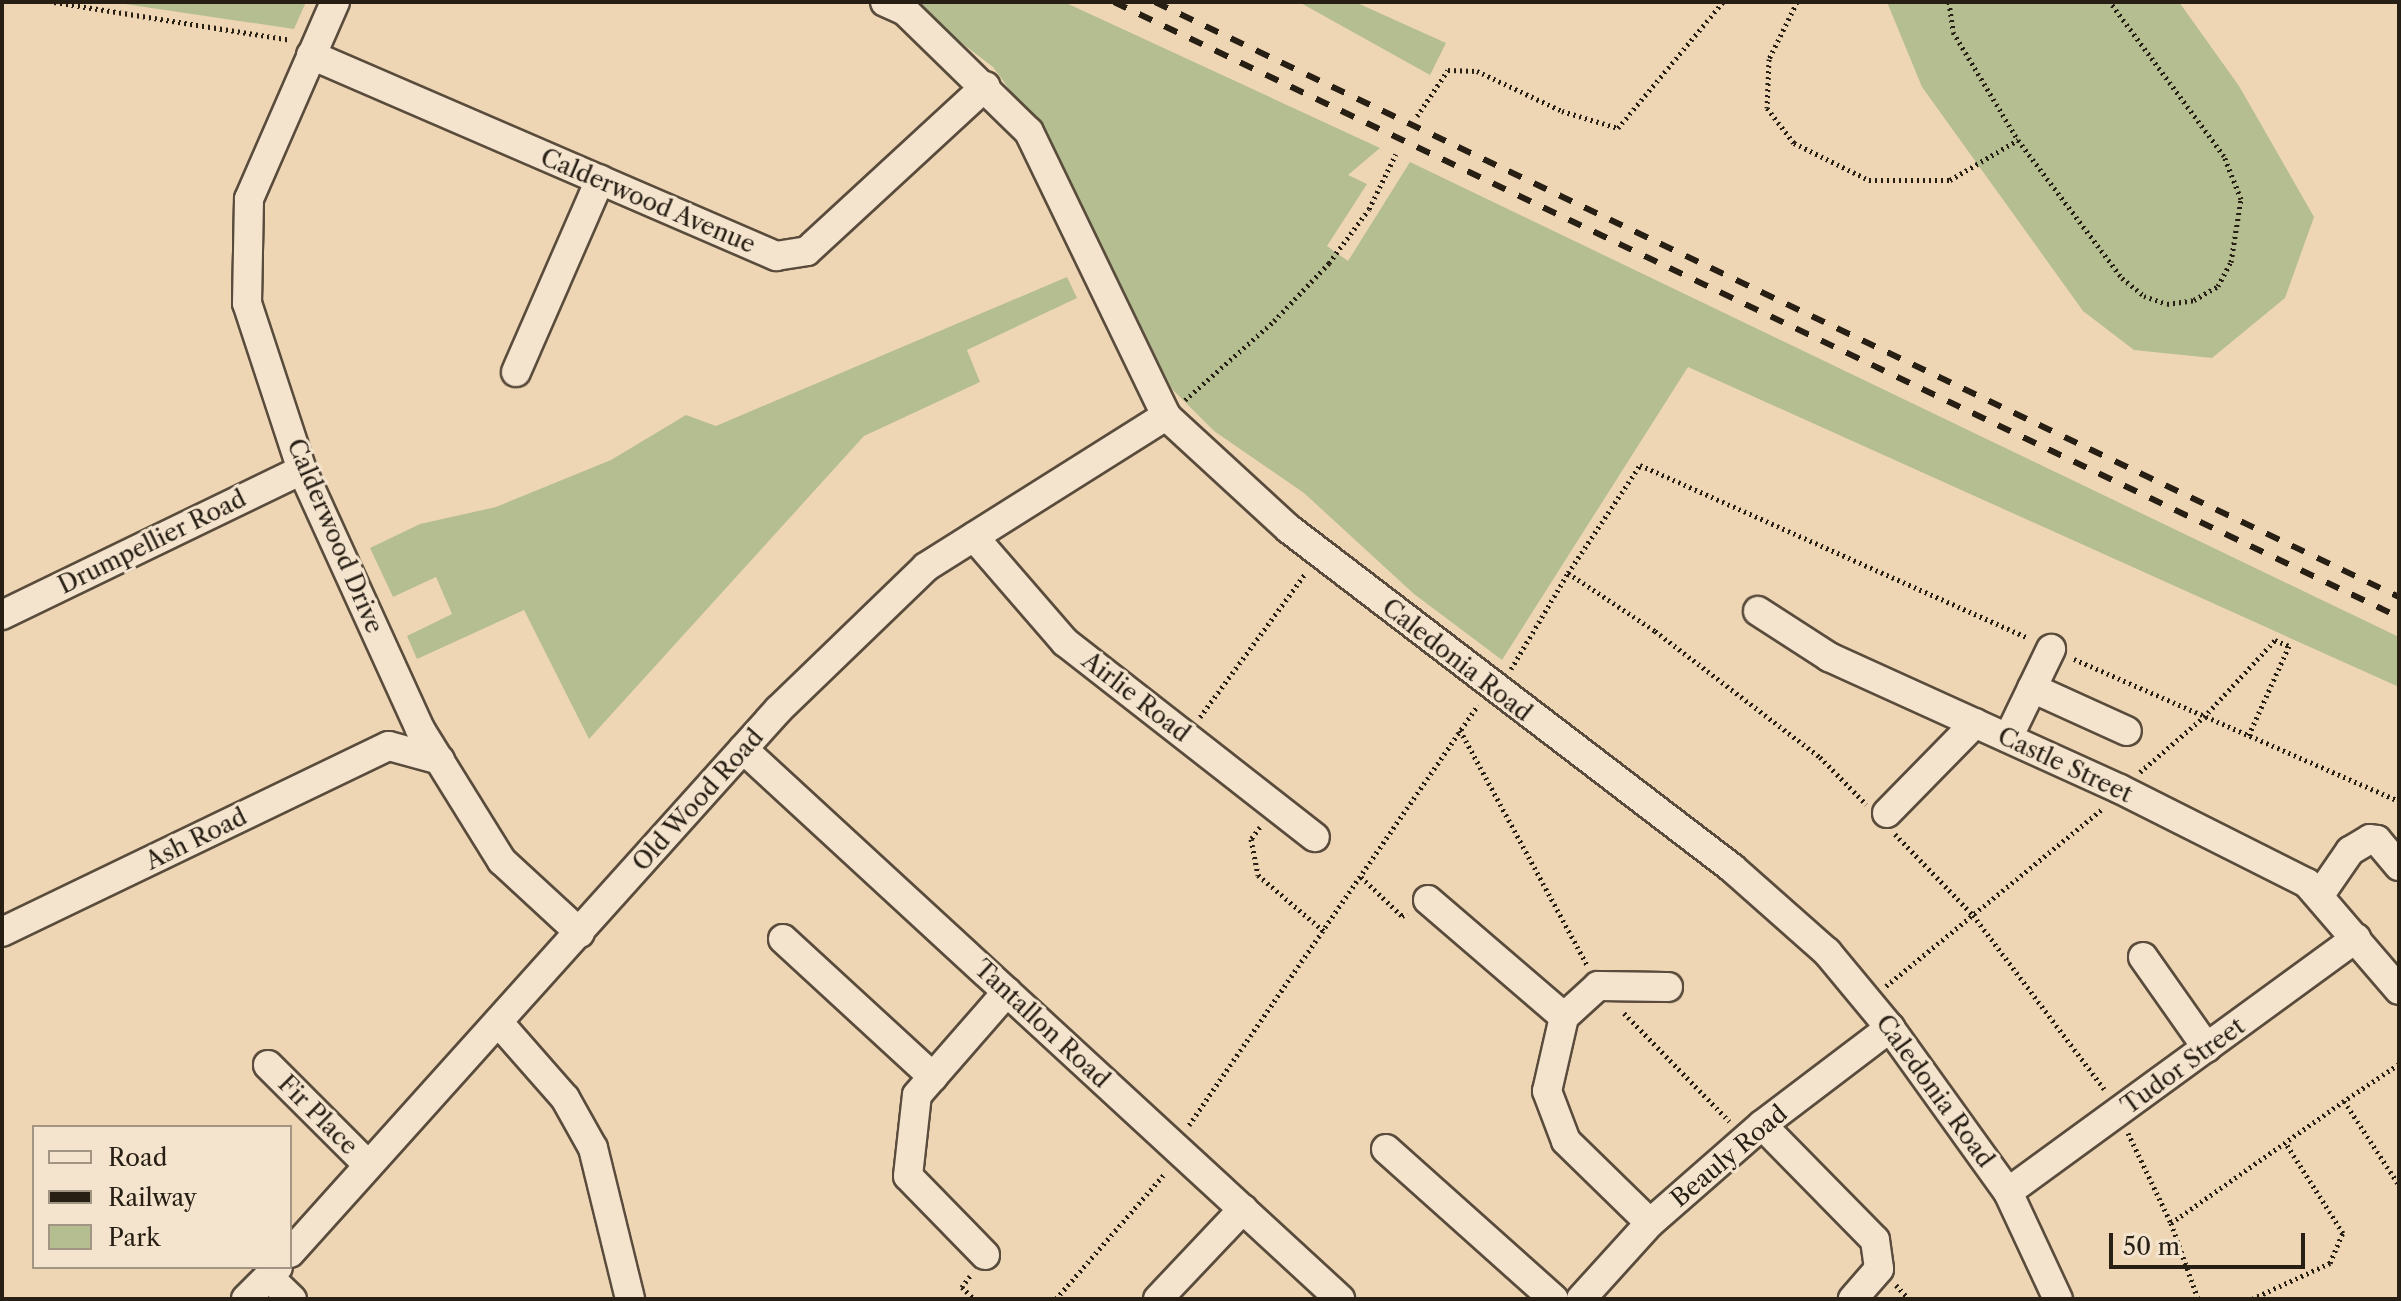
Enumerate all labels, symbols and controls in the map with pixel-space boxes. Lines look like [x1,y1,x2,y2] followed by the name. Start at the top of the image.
[536,143,760,259] street label: Calderwood Avenue
[281,434,389,638] street label: Calderwood Drive
[53,484,251,600] street label: Drumpellier Road
[1377,593,1537,727] street label: Caledonia Road
[1076,646,1196,748] street label: Airlie Road
[1993,721,2137,809] street label: Castle Street
[626,723,770,877] street label: Old Wood Road
[141,802,251,876] street label: Ash Road
[968,954,1116,1094] street label: Tantallon Road
[1870,1009,2000,1173] street label: Caledonia Road
[2116,1012,2250,1120] street label: Tudor Street
[272,1069,364,1161] street label: Fir Place
[1665,1099,1793,1213] street label: Beauly Road
[32,1125,292,1269] legend
[108,1143,167,1172] text: Road
[108,1183,197,1212] text: Railway
[2113,1217,2309,1267] scale bar
[108,1223,160,1252] text: Park
[2123,1232,2180,1261] text: 50 m

